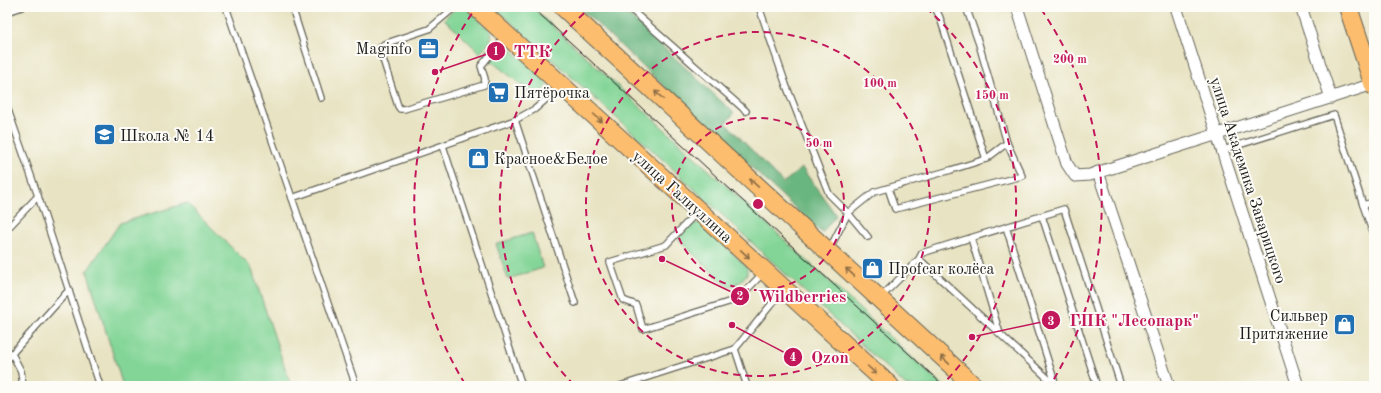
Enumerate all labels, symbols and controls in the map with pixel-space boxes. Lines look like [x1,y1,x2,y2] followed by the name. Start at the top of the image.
[415,35,441,61] office icon: Maginfo
[486,37,559,66] callout: ТТК
[356,42,412,58] place label: Maginfo
[514,44,551,61] text: ТТК
[493,46,499,58] text: 1
[1053,54,1087,66] text: 200 m
[1206,75,1288,286] street label: улица Академика Заварицкого
[863,78,897,90] text: 100 m
[485,79,511,105] supermarket icon: Пятёрочка
[514,86,590,102] place label: Пятёрочка
[975,89,1009,102] text: 150 m
[653,91,664,100] one-way arrow
[593,114,603,123] one-way arrow
[92,122,118,148] school or university icon: Школа № 14
[120,129,214,145] place label: Школа № 14
[806,137,833,150] text: 50 m
[466,145,492,171] shop icon: Красное&Белое
[629,149,735,246] street label: улица Галиуллина
[494,152,608,168] place label: Красное&Белое
[749,179,759,188] one-way arrow
[751,197,765,211] centre of rings
[740,249,751,258] one-way arrow
[860,255,886,281] shop icon: Проfcar колёса
[888,262,994,278] place label: Проfcar колёса
[845,267,855,276] one-way arrow
[730,282,855,311] callout: Wildberries
[758,289,846,306] text: Wildberries
[737,291,744,303] text: 2
[1041,306,1206,335] callout: ГПК "Лесопарк"
[1239,309,1328,343] place label: Сильвер Притяжение
[1331,311,1357,337] shop icon: Сильвер Притяжение
[1069,313,1199,330] text: ГПК "Лесопарк"
[1048,316,1055,328] text: 3
[783,343,857,372] callout: Ozon
[811,350,849,367] text: Ozon
[790,352,797,364] text: 4
[940,355,951,364] one-way arrow
[867,365,877,374] one-way arrow

